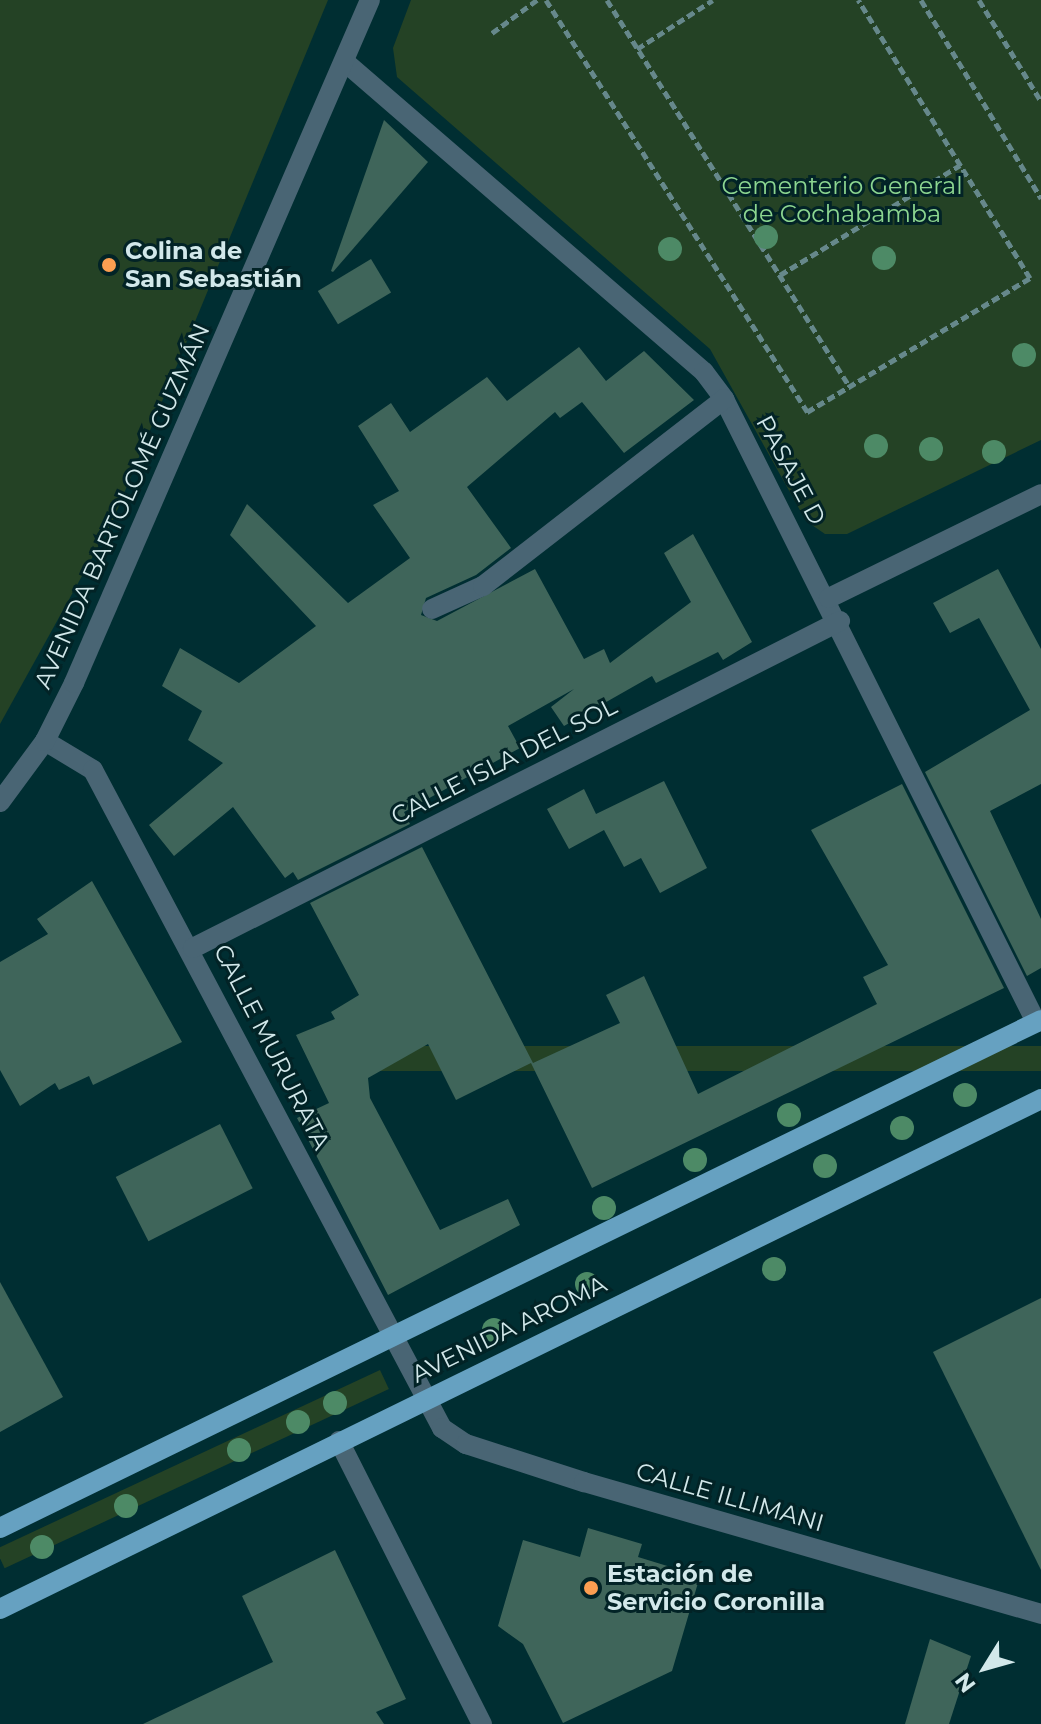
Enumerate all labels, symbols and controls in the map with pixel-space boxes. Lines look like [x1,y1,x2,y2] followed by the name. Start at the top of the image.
[721,172,963,228] park label: Cementerio General de Cochabamba
[125,237,302,293] place label: Colina de San Sebastián
[100,256,118,274] marker: Colina de San Sebastián
[28,319,216,693] street label: AVENIDA BARTOLOMÉ GUZMÁN
[750,410,832,530] street label: PASAJE D
[386,692,622,830] street label: CALLE ISLA DEL SOL
[208,940,336,1154] street label: CALLE MURURATA
[407,1269,611,1389] street label: AVENIDA AROMA
[633,1456,827,1538] street label: CALLE ILLIMANI
[607,1560,825,1616] place label: Estación de Servicio Coronilla
[582,1579,600,1597] marker: Estación de Servicio Coronilla
[945,1628,1025,1708] north arrow
[949,1668,982,1698] text: N

